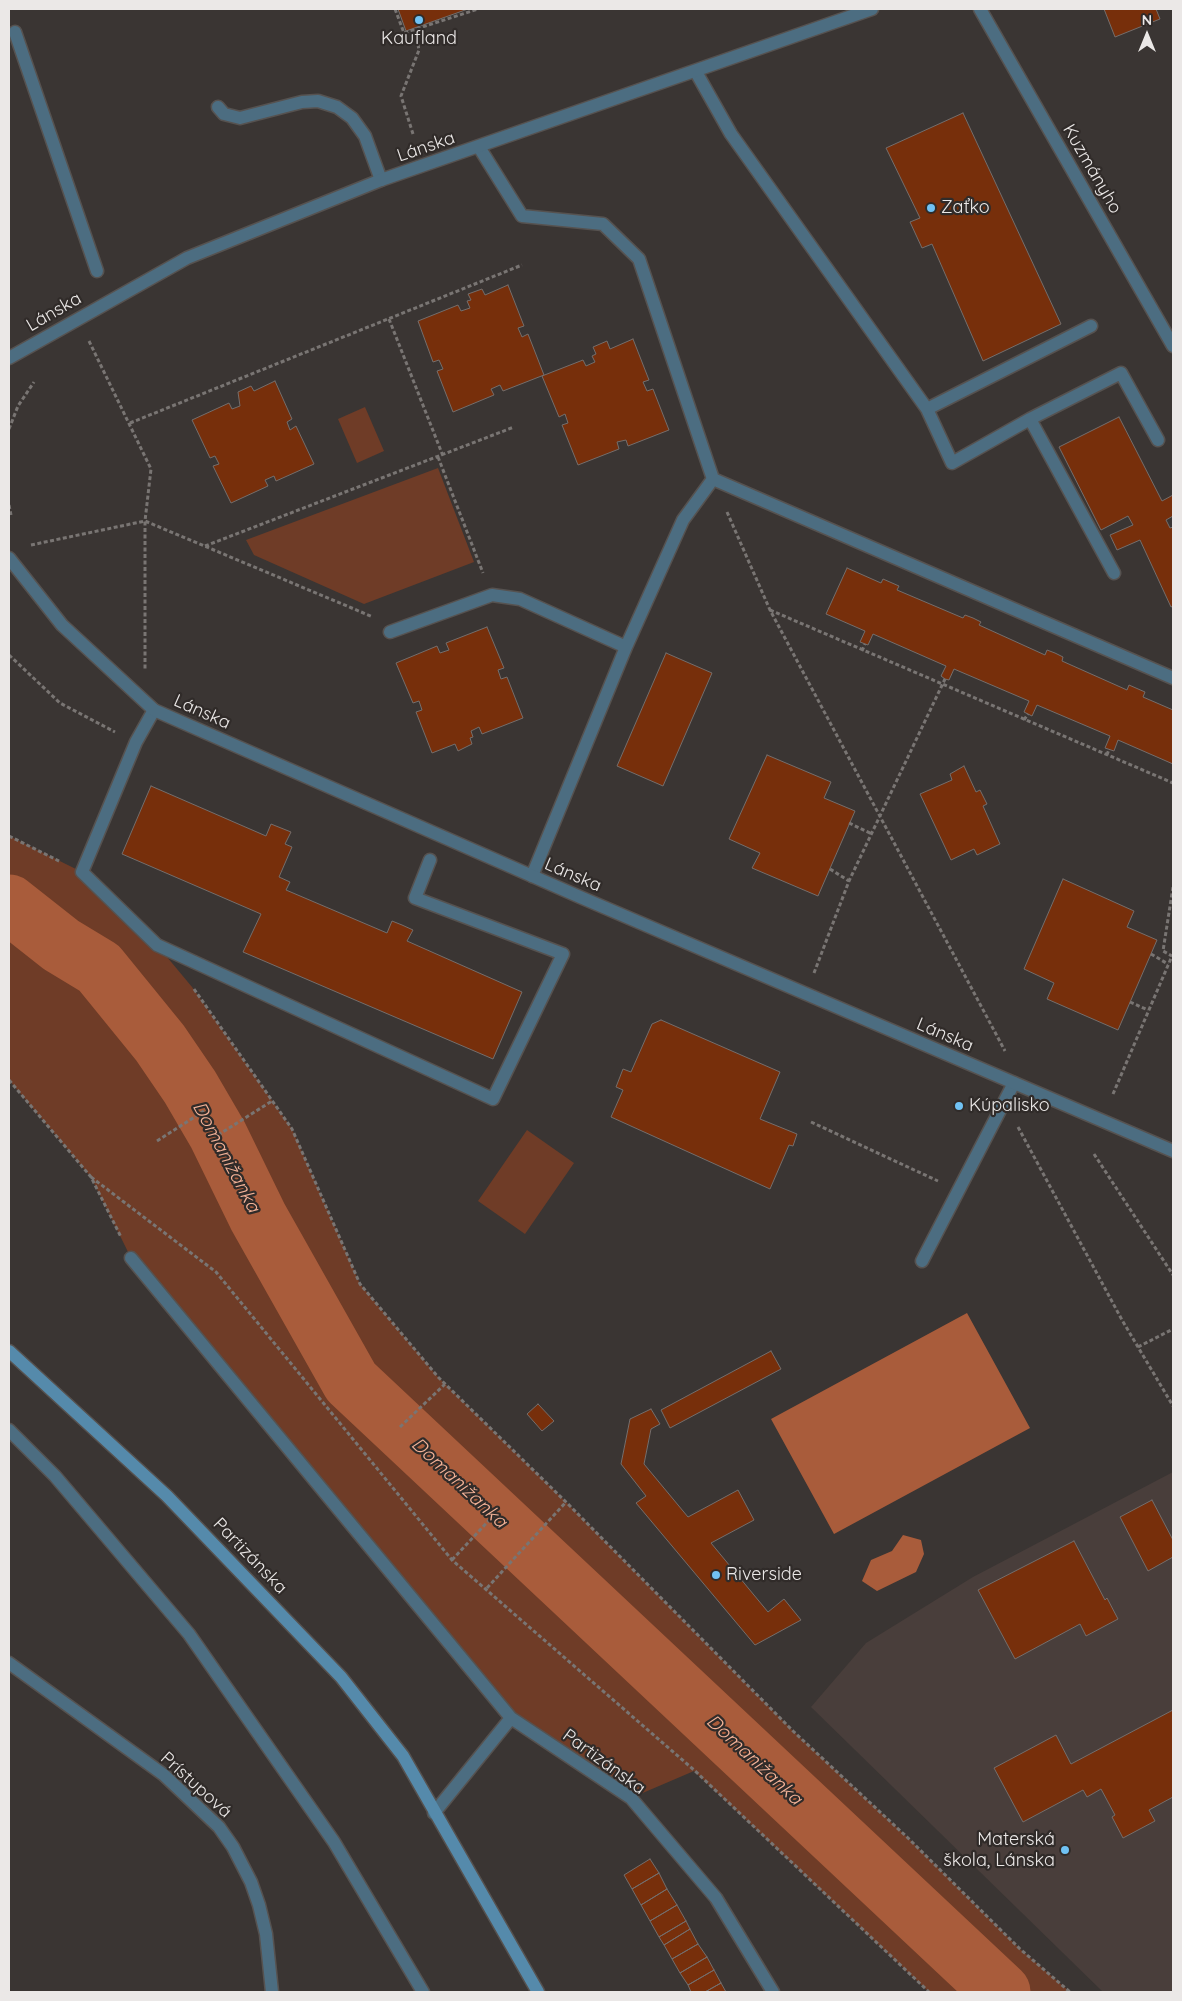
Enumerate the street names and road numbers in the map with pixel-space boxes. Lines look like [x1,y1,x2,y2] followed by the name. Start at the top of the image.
[1058,120,1126,218] street label: Kuzmányho
[394,127,458,167] street label: Lánska
[23,288,85,336] street label: Lánska
[170,690,234,734] street label: Lánska
[541,853,605,897] street label: Lánska
[913,1013,977,1057] street label: Lánska
[208,1514,292,1598] street label: Partizánska
[558,1725,650,1799] street label: Partizánska
[156,1747,236,1823] street label: Prístupová

